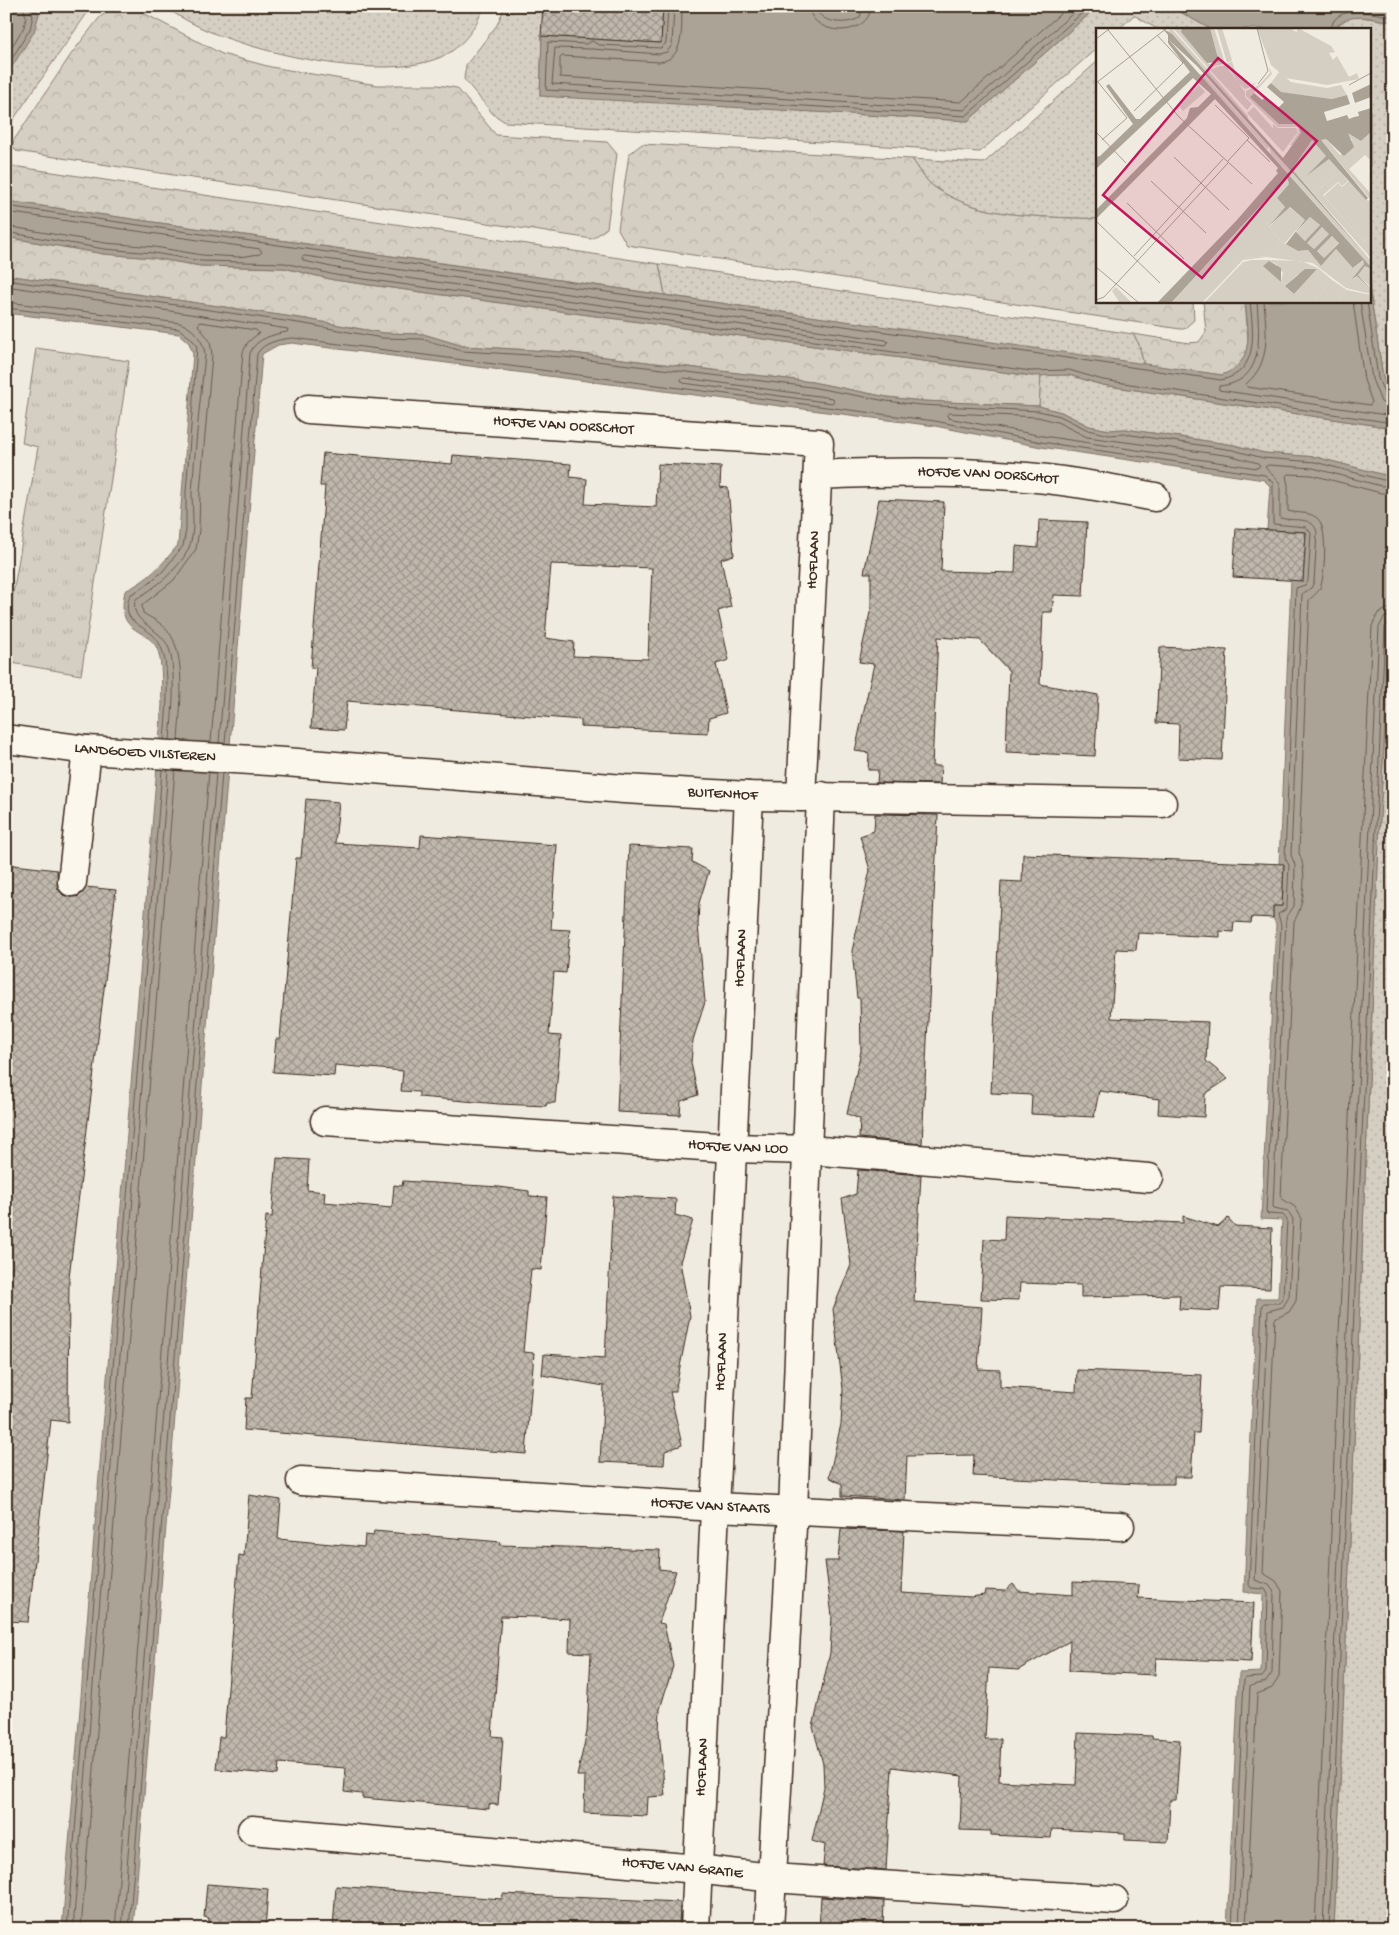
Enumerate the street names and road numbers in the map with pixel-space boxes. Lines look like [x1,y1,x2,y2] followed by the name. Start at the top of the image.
[492,412,636,440] street label: HOFJE VAN OORSCHOT
[917,463,1061,490] street label: HOFJE VAN OORSCHOT
[803,530,825,590] street label: HOFLAAN
[73,739,217,767] street label: LANDGOED VILSTEREN
[686,784,759,805] street label: BUITENHOF
[731,928,752,988] street label: HOFLAAN
[687,1136,788,1158] street label: HOFJE VAN LOO
[712,1332,732,1391] street label: HOFLAAN
[650,1494,771,1519] street label: HOFJE VAN STAATS
[692,1737,713,1797] street label: HOFLAAN
[621,1853,745,1884] street label: HOFJE VAN GRATIE

